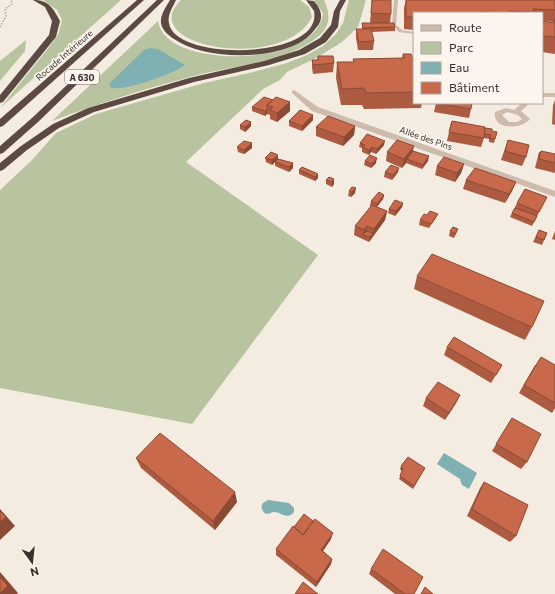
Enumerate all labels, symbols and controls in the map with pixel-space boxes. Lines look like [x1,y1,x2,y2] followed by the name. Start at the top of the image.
[413,12,543,104] legend
[449,20,482,34] text: Route
[33,27,95,83] street label: Rocade Intérieure
[449,40,473,54] text: Parc
[449,60,469,74] text: Eau
[65,70,99,84] road number: A 630
[449,80,500,94] text: Bâtiment
[398,124,454,152] street label: Allée des Pins
[12,542,52,582] north arrow
[29,565,40,579] text: N

